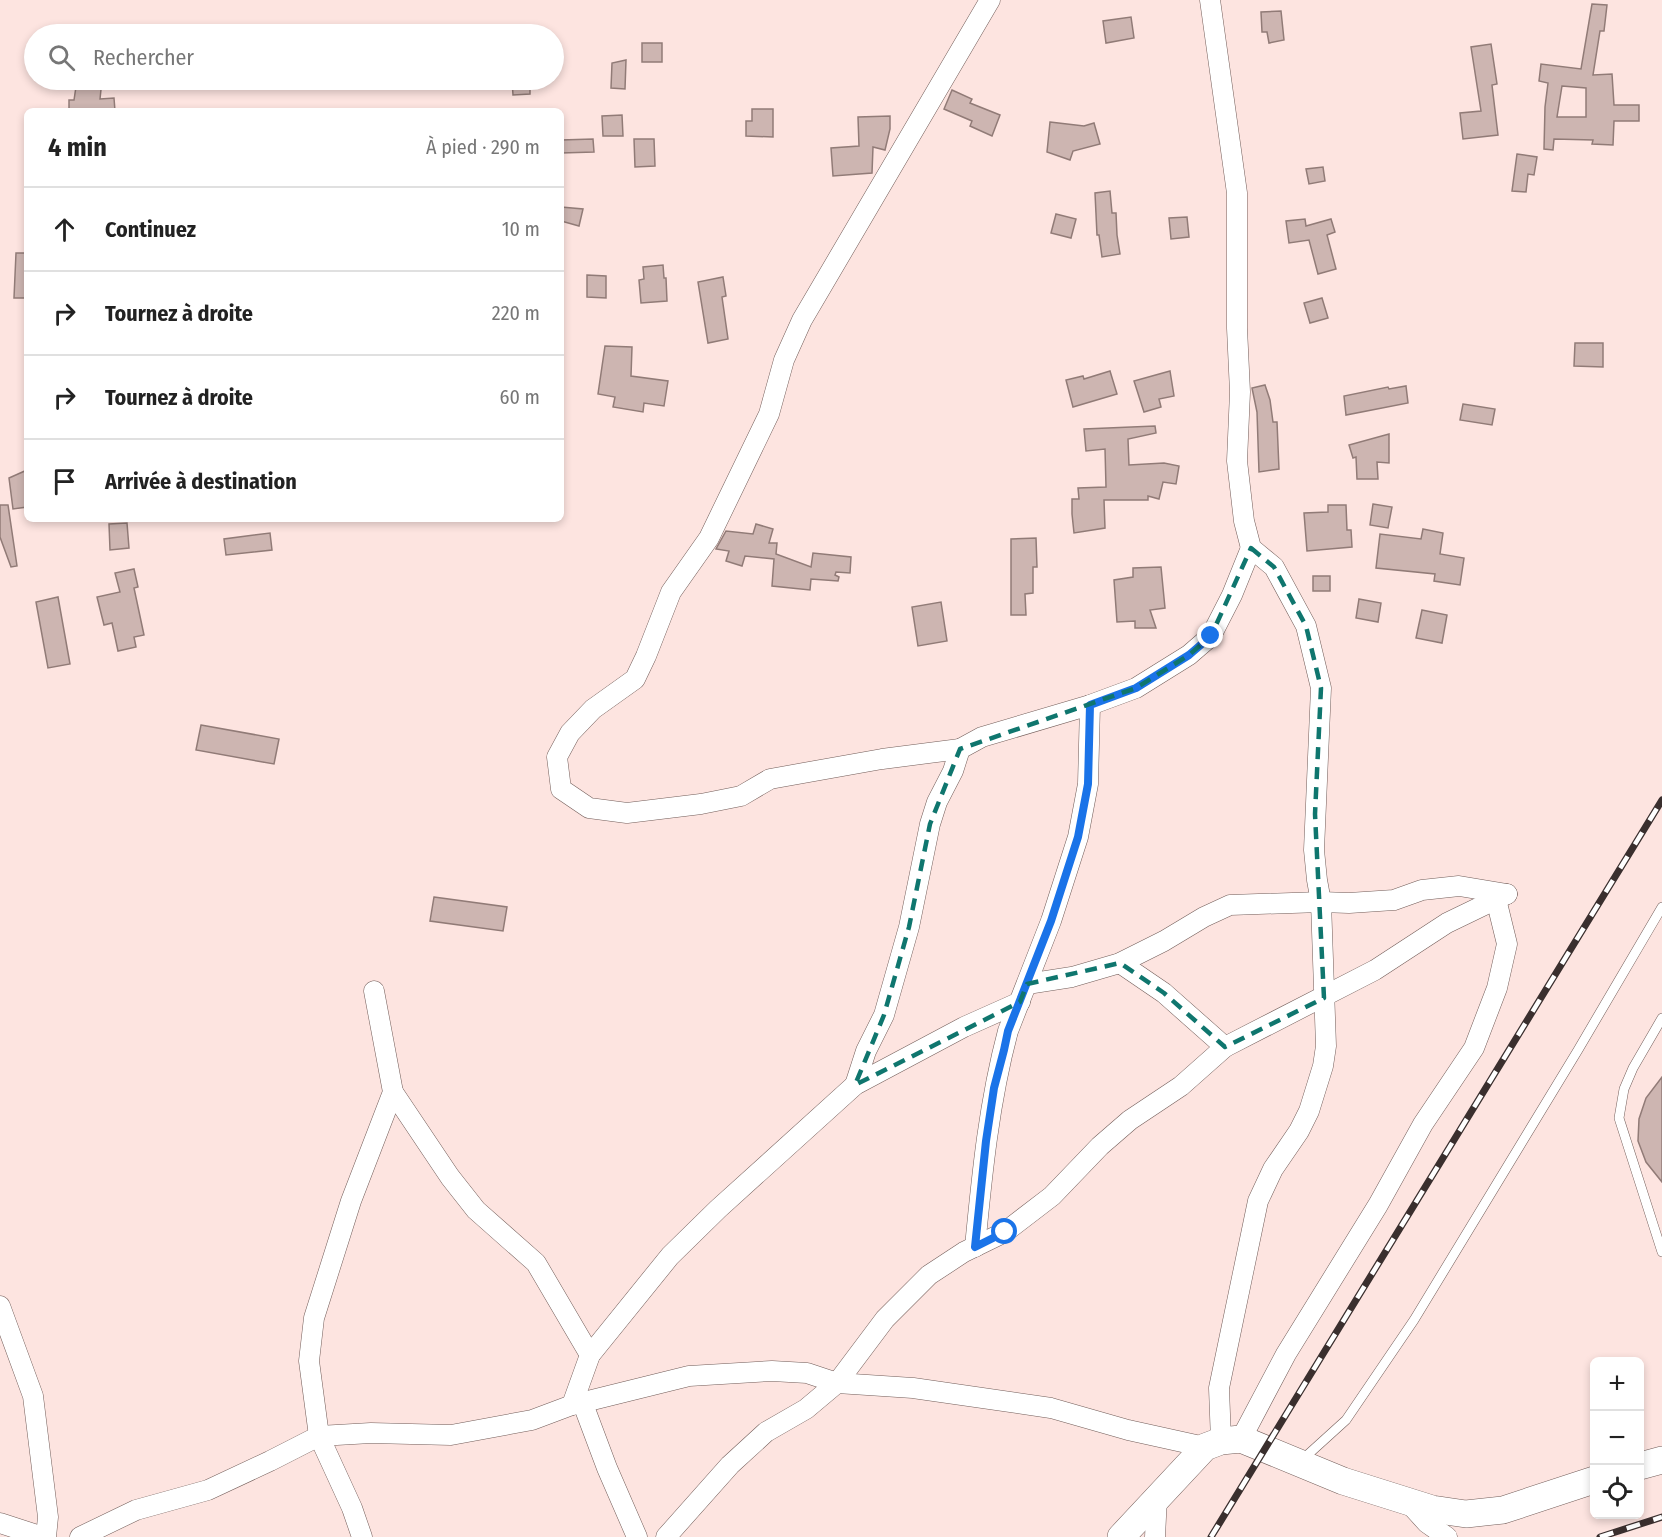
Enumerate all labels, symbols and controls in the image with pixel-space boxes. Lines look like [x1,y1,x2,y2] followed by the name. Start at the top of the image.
[24,24,564,90] search box
[45,41,78,74] icon: search
[93,44,194,71] text: Rechercher
[48,132,107,163] text: 4 min
[426,135,540,159] text: À pied · 290 m
[48,213,81,246] icon: ahead
[105,216,196,243] text: Continuez
[502,217,540,241] text: 10 m
[48,297,81,330] icon: right
[105,300,253,327] text: Tournez à droite
[492,301,540,325] text: 220 m
[48,381,81,414] icon: right
[105,384,253,411] text: Tournez à droite
[500,385,540,409] text: 60 m
[48,465,81,498] icon: arrive
[105,468,297,495] text: Arrivée à destination
[1197,622,1223,648] route end
[991,1218,1017,1244] route start
[1590,1357,1644,1519] map controls
[1590,1357,1644,1411] button: +
[1590,1411,1644,1465] button: −
[1590,1465,1644,1519] button: locate

